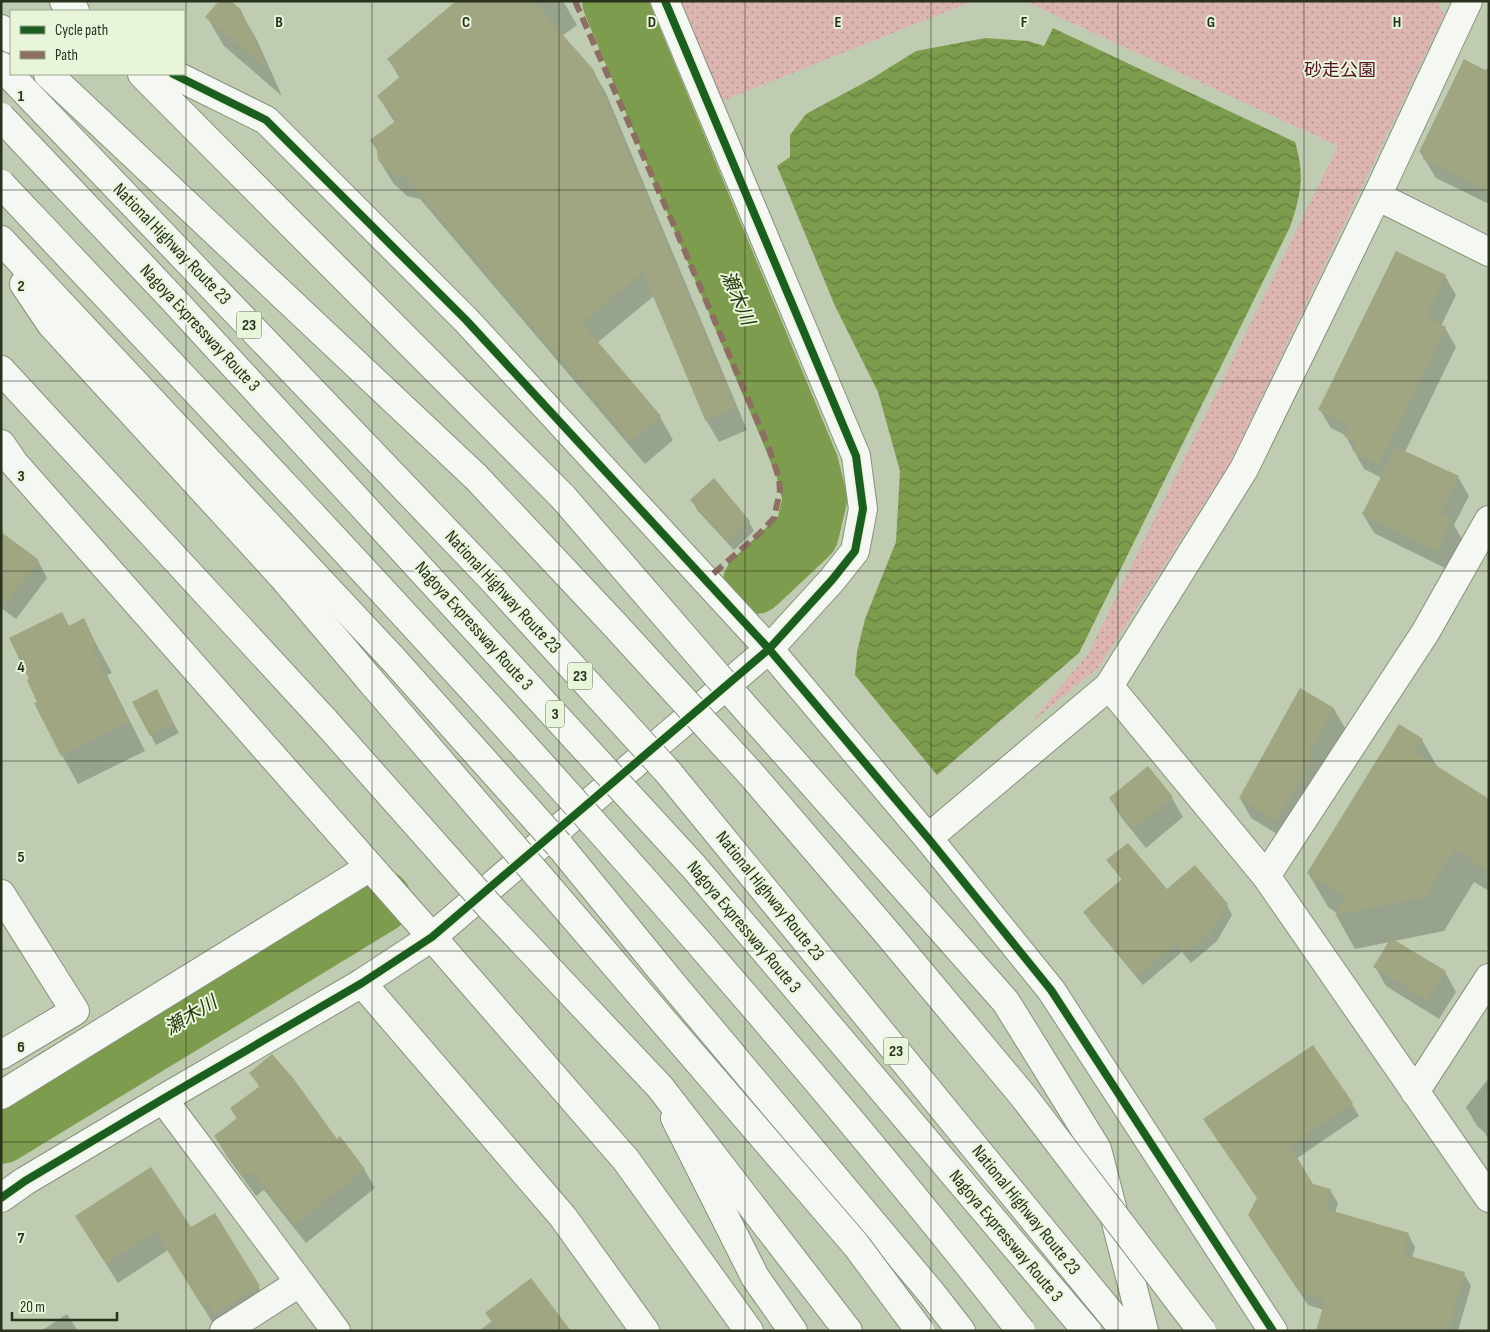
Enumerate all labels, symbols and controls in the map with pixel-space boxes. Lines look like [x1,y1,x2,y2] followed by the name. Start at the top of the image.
[10,10,185,75] legend
[275,13,283,32] text: B
[462,13,470,32] text: C
[648,13,656,32] text: D
[835,13,842,32] text: E
[1021,13,1028,32] text: F
[1207,13,1215,32] text: G
[1393,13,1401,32] text: H
[55,21,108,40] text: Cycle path
[55,46,78,65] text: Path
[1304,60,1376,81] park label: 砂走公園
[18,87,25,106] text: 1
[109,179,235,309] street label: National Highway Route 23
[136,260,264,396] street label: Nagoya Expressway Route 3
[715,267,760,331] water label: 瀬木川
[17,277,25,296] text: 2
[236,312,262,338] road number: 23
[17,467,25,486] text: 3
[441,526,565,658] street label: National Highway Route 23
[411,557,537,695] street label: Nagoya Expressway Route 3
[17,658,25,677] text: 4
[568,662,592,689] road number: 23
[546,701,564,728] road number: 3
[711,827,829,965] street label: National Highway Route 23
[17,848,25,867] text: 5
[683,857,805,997] street label: Nagoya Expressway Route 3
[161,990,223,1041] water label: 瀬木川
[17,1038,25,1057] text: 6
[884,1038,908,1064] road number: 23
[967,1141,1085,1279] street label: National Highway Route 23
[945,1166,1067,1306] street label: Nagoya Expressway Route 3
[18,1229,25,1248] text: 7
[12,1290,118,1322] scale bar
[20,1298,45,1317] text: 20 m

